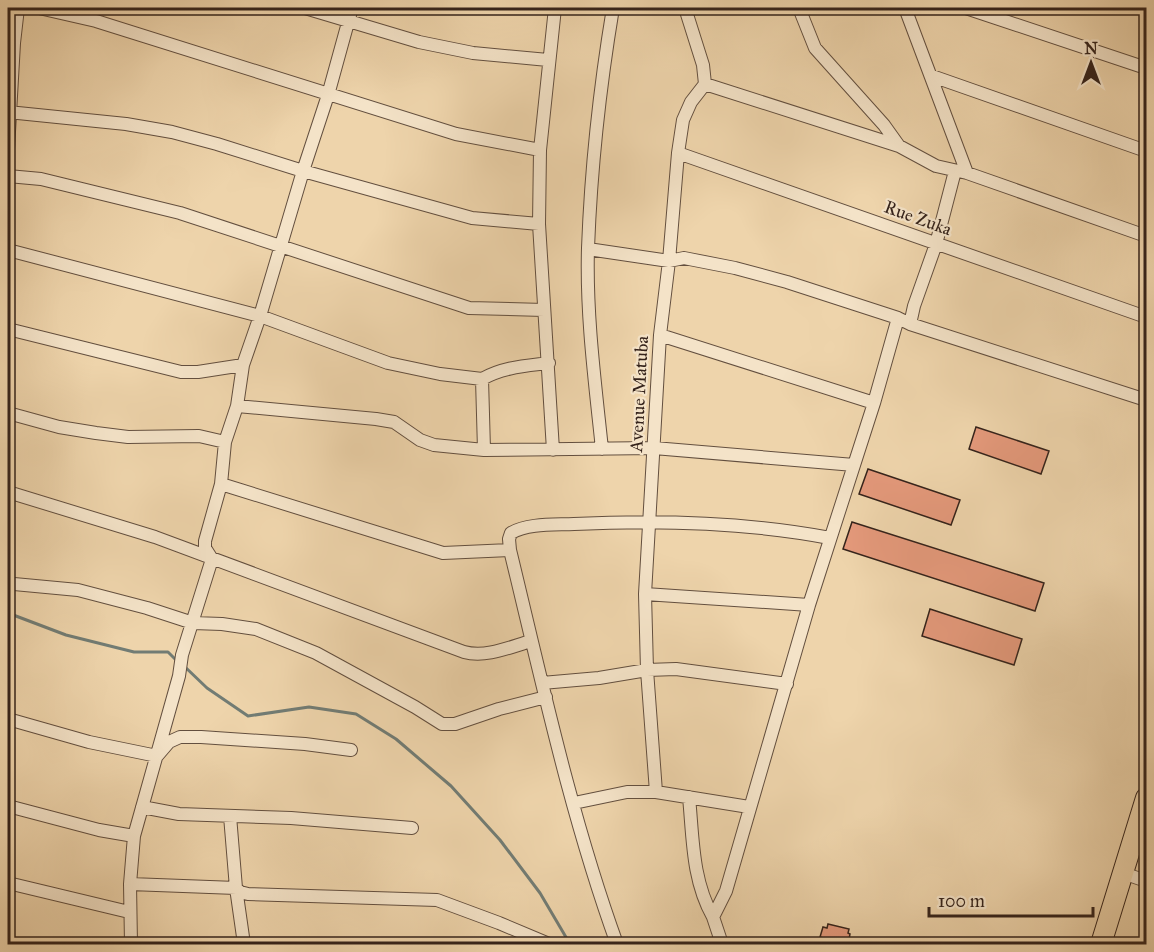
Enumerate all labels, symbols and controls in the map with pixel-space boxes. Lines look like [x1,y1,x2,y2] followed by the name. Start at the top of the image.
[1061,33,1121,93] north arrow
[1084,39,1098,58] text: N
[881,196,955,240] street label: Rue Zuka
[625,335,653,454] street label: Avenue Matuba
[929,880,1092,918] scale bar
[938,890,985,912] text: 100 m

